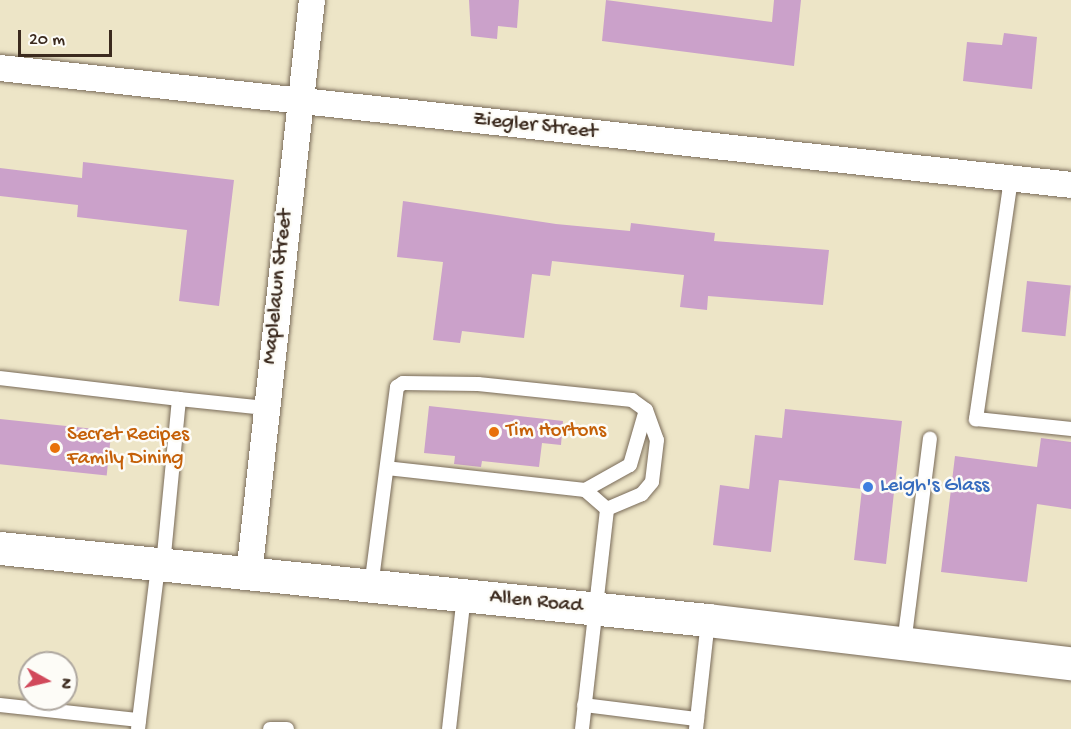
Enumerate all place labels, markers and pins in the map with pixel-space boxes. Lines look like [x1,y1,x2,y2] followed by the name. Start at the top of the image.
[506,419,606,445] place label: Tim Hortons
[67,423,189,473] place label: Secret Recipes Family Dining
[487,425,501,439] marker: Tim Hortons
[48,441,62,455] marker: Secret Recipes Family Dining
[880,474,989,500] place label: Leigh's Glass
[861,480,875,494] marker: Leigh's Glass

